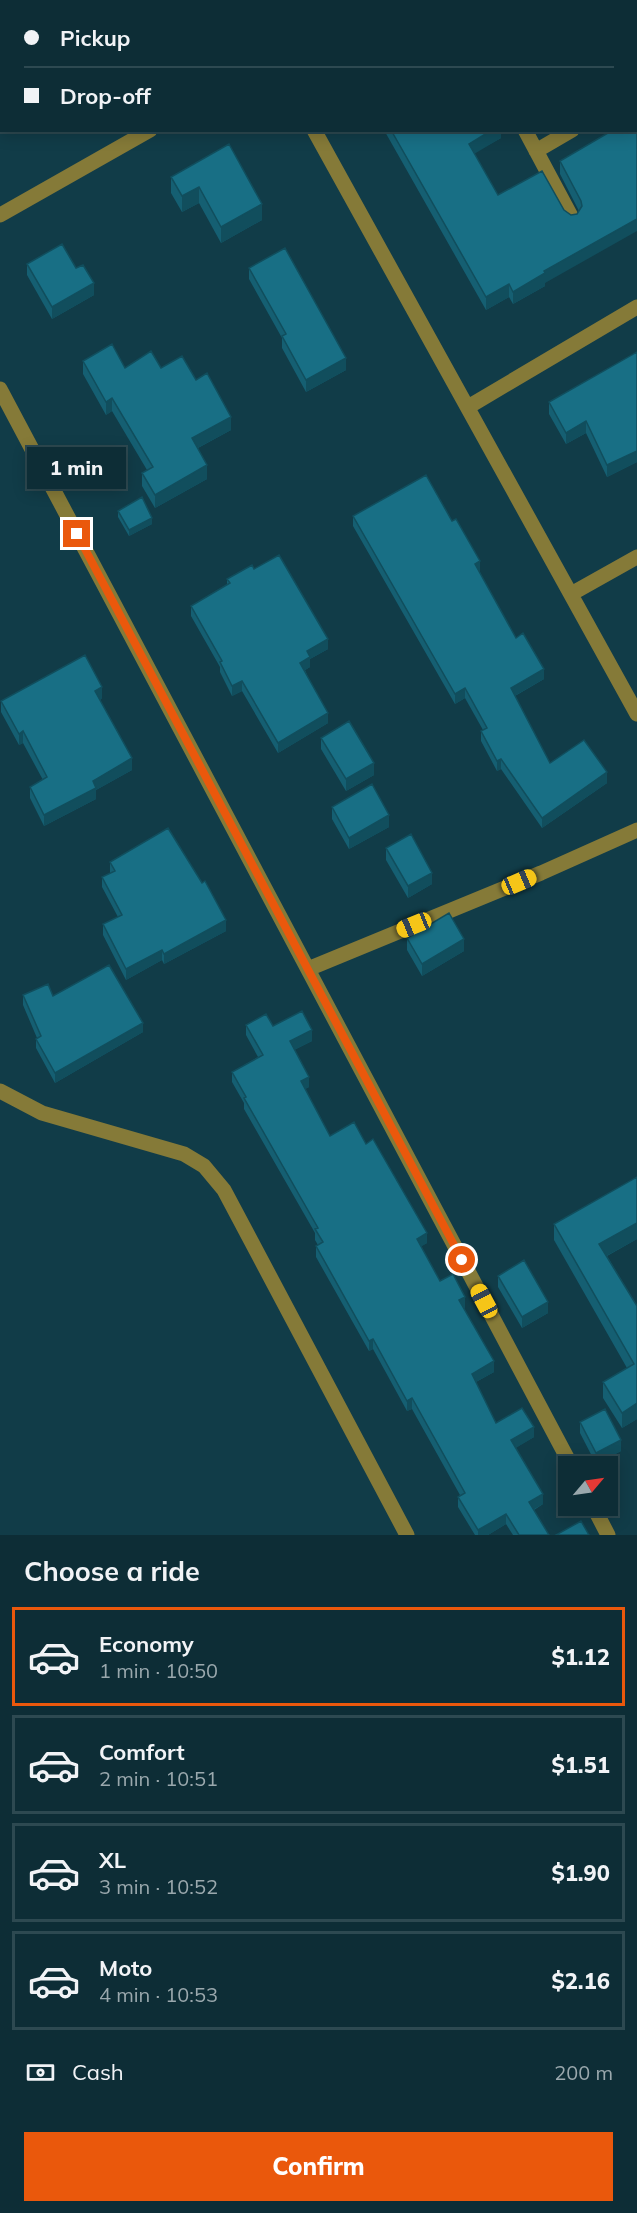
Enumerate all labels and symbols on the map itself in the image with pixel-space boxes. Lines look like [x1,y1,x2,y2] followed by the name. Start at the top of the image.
[28,447,127,489] callout: 1 min
[63,520,90,547] route end
[499,867,539,897] car
[394,910,434,940] car
[448,1246,475,1273] route start
[468,1281,500,1321] car
[558,1456,618,1516] north arrow

